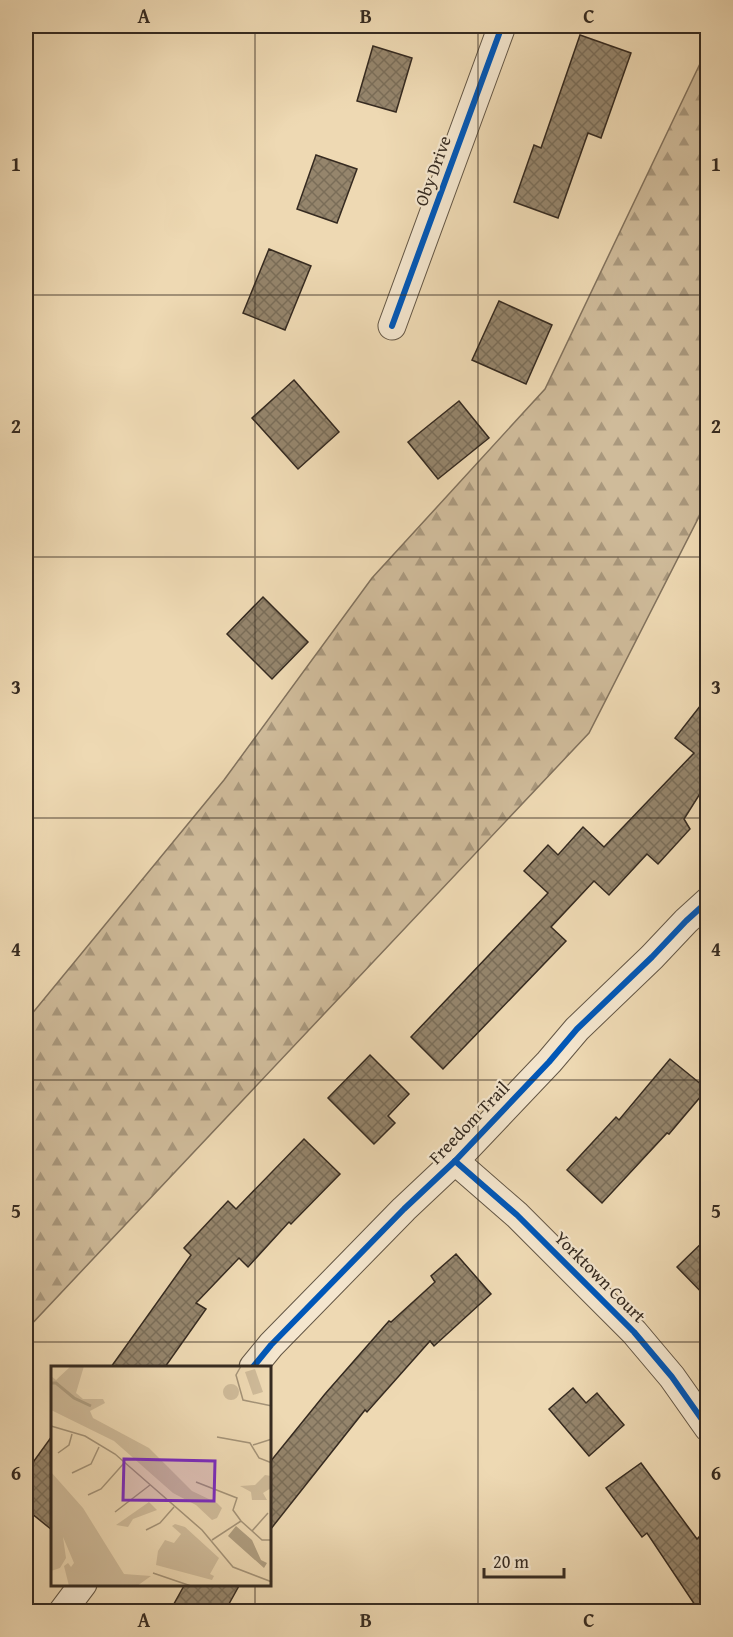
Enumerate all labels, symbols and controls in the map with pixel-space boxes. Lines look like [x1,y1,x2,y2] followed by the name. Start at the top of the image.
[138,1,151,30] text: A
[360,1,372,30] text: B
[583,1,595,30] text: C
[407,132,458,210] street label: Oby Drive
[11,149,21,178] text: 1
[711,149,721,178] text: 1
[11,411,21,440] text: 2
[711,411,721,440] text: 2
[11,672,21,701] text: 3
[711,672,721,701] text: 3
[11,934,21,963] text: 4
[711,934,721,963] text: 4
[422,1075,515,1170] street label: Freedom Trail
[11,1196,21,1225] text: 5
[711,1196,721,1225] text: 5
[548,1225,653,1329] street label: Yorktown Court
[51,1366,272,1586] inset map
[11,1458,21,1487] text: 6
[711,1458,721,1487] text: 6
[484,1541,564,1579] scale bar
[493,1548,529,1575] text: 20 m
[138,1605,151,1634] text: A
[360,1605,372,1634] text: B
[583,1605,595,1634] text: C

